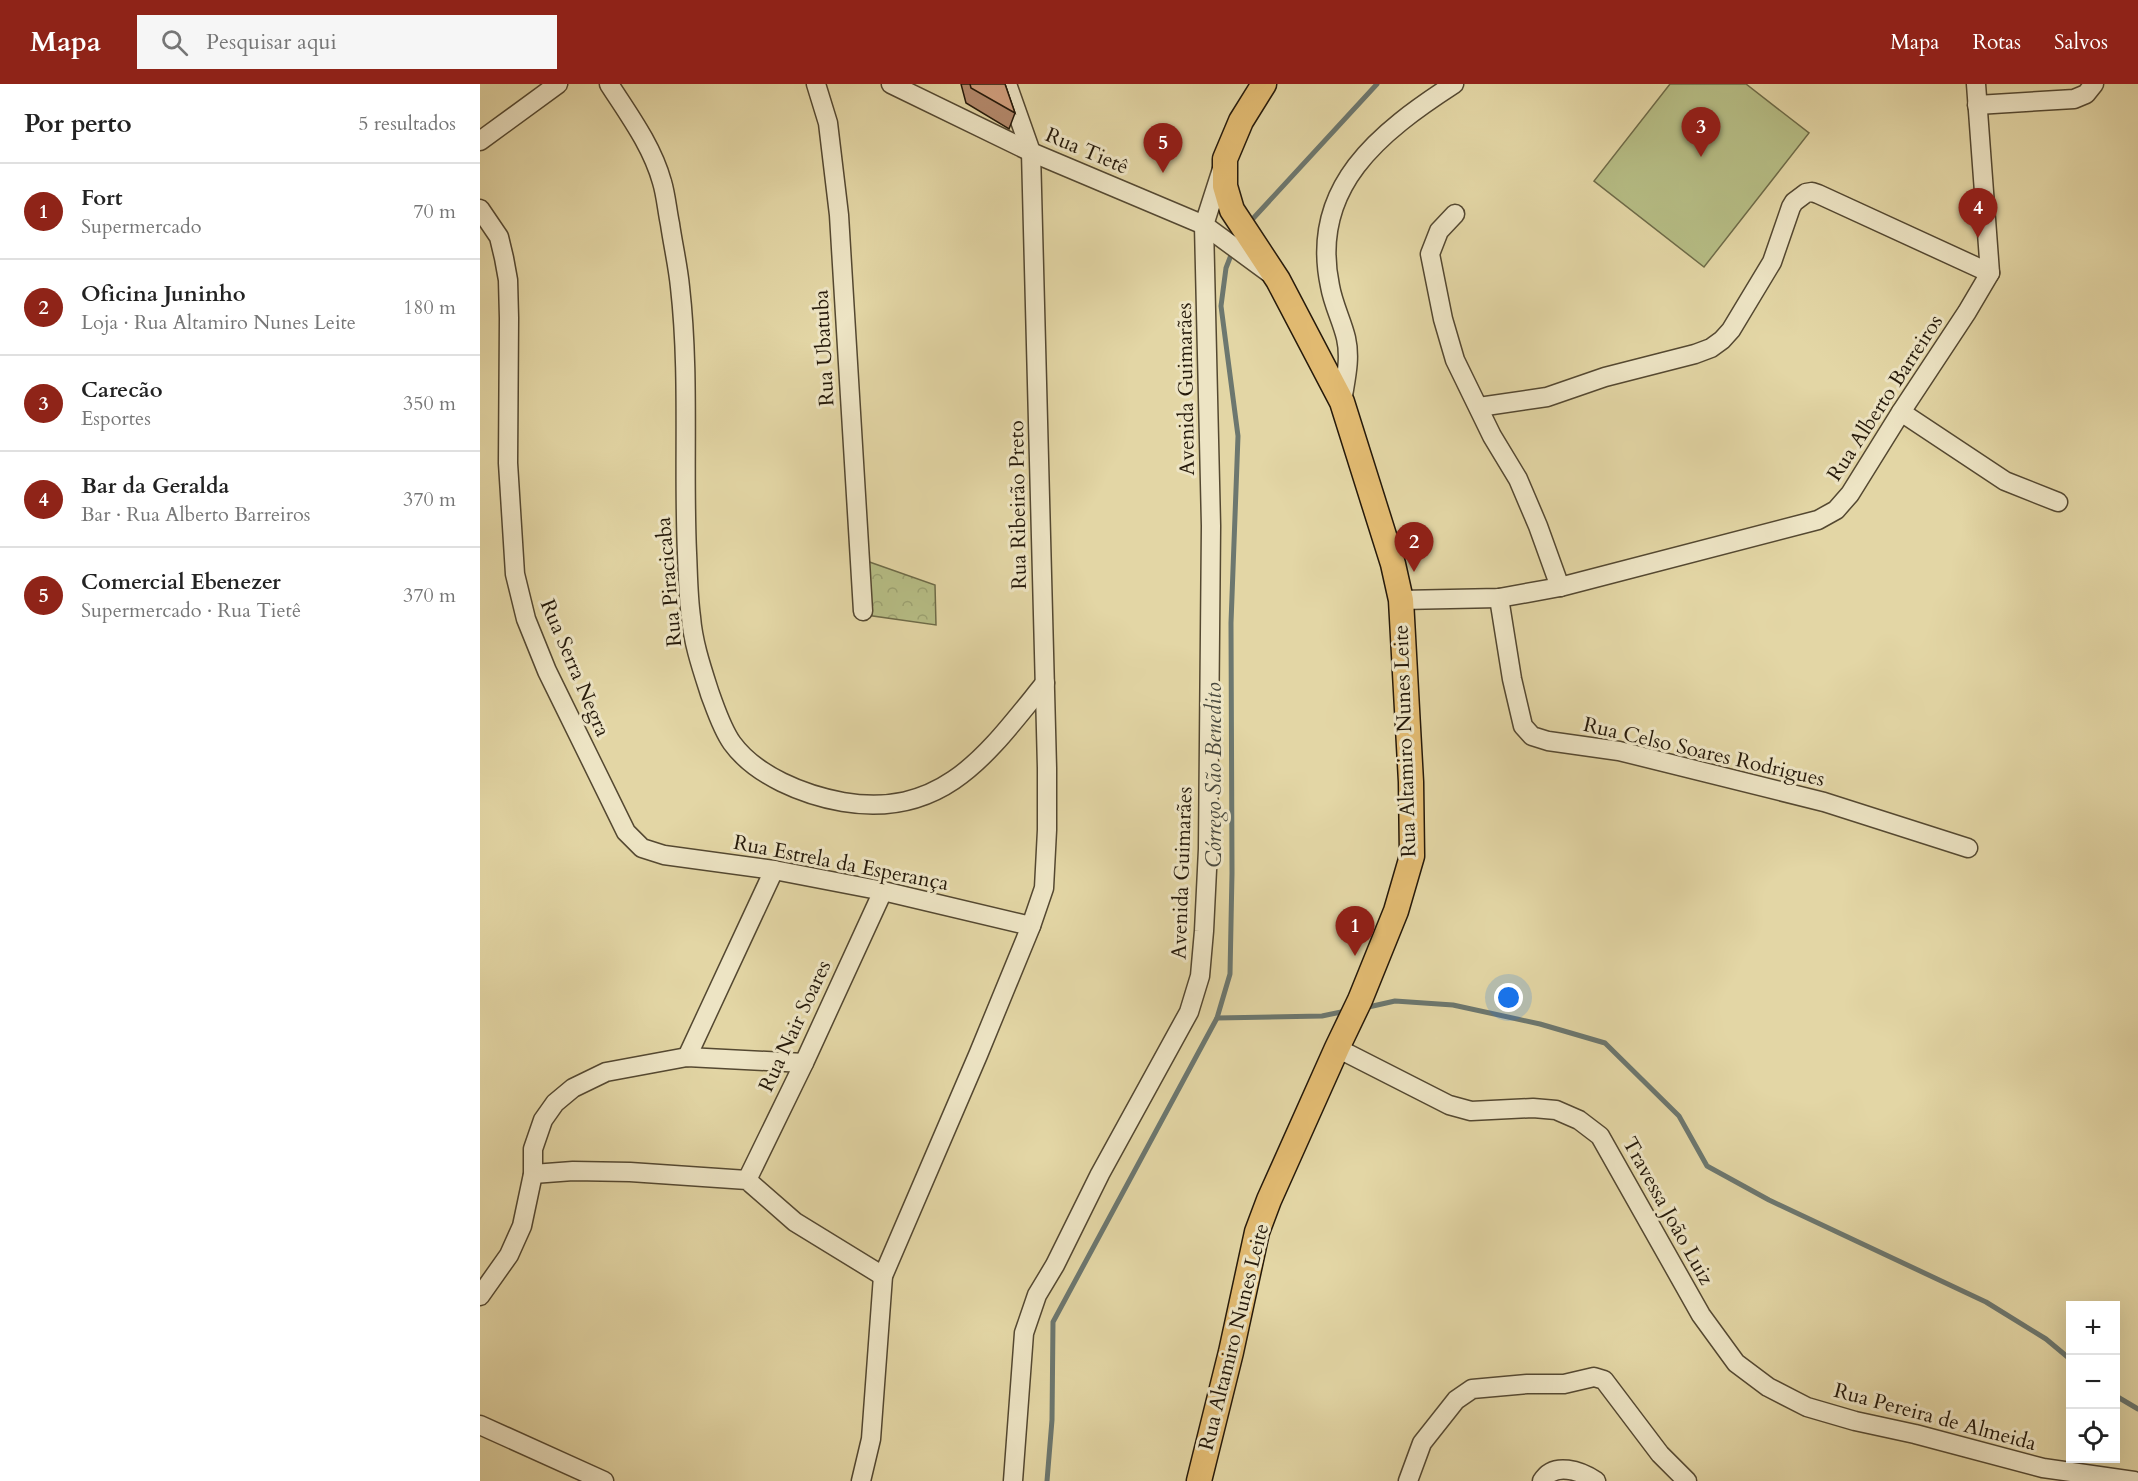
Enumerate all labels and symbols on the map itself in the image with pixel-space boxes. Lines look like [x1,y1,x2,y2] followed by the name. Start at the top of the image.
[1682,107,1720,157] pin: 3
[1041,120,1133,182] street label: Rua Tietê
[1144,124,1182,173] pin: 5
[1958,188,1998,238] pin: 4
[806,289,842,407] street label: Rua Ubatuba
[1170,302,1202,476] street label: Avenida Guimarães
[1820,309,1950,487] street label: Rua Alberto Barreiros
[1002,420,1034,590] street label: Rua Ribeirão Preto
[649,516,689,648] street label: Rua Piracicaba
[1394,522,1434,572] pin: 2
[533,595,617,741] street label: Rua Serra Negra
[1386,624,1424,858] street label: Rua Altamiro Nunes Leite
[1199,682,1229,868] water label: Córrego São Benedito
[1580,710,1828,794] street label: Rua Celso Soares Rodrigues
[1164,786,1200,960] street label: Avenida Guimarães
[731,828,951,898] street label: Rua Estrela da Esperança
[1336,906,1374,956] pin: 1
[752,955,838,1097] street label: Rua Nair Soares
[1494,983,1523,1012] your location
[1615,1132,1721,1291] street label: Travessa João Luiz
[1192,1220,1276,1454] street label: Rua Altamiro Nunes Leite
[1831,1376,2039,1458] street label: Rua Pereira de Almeida

